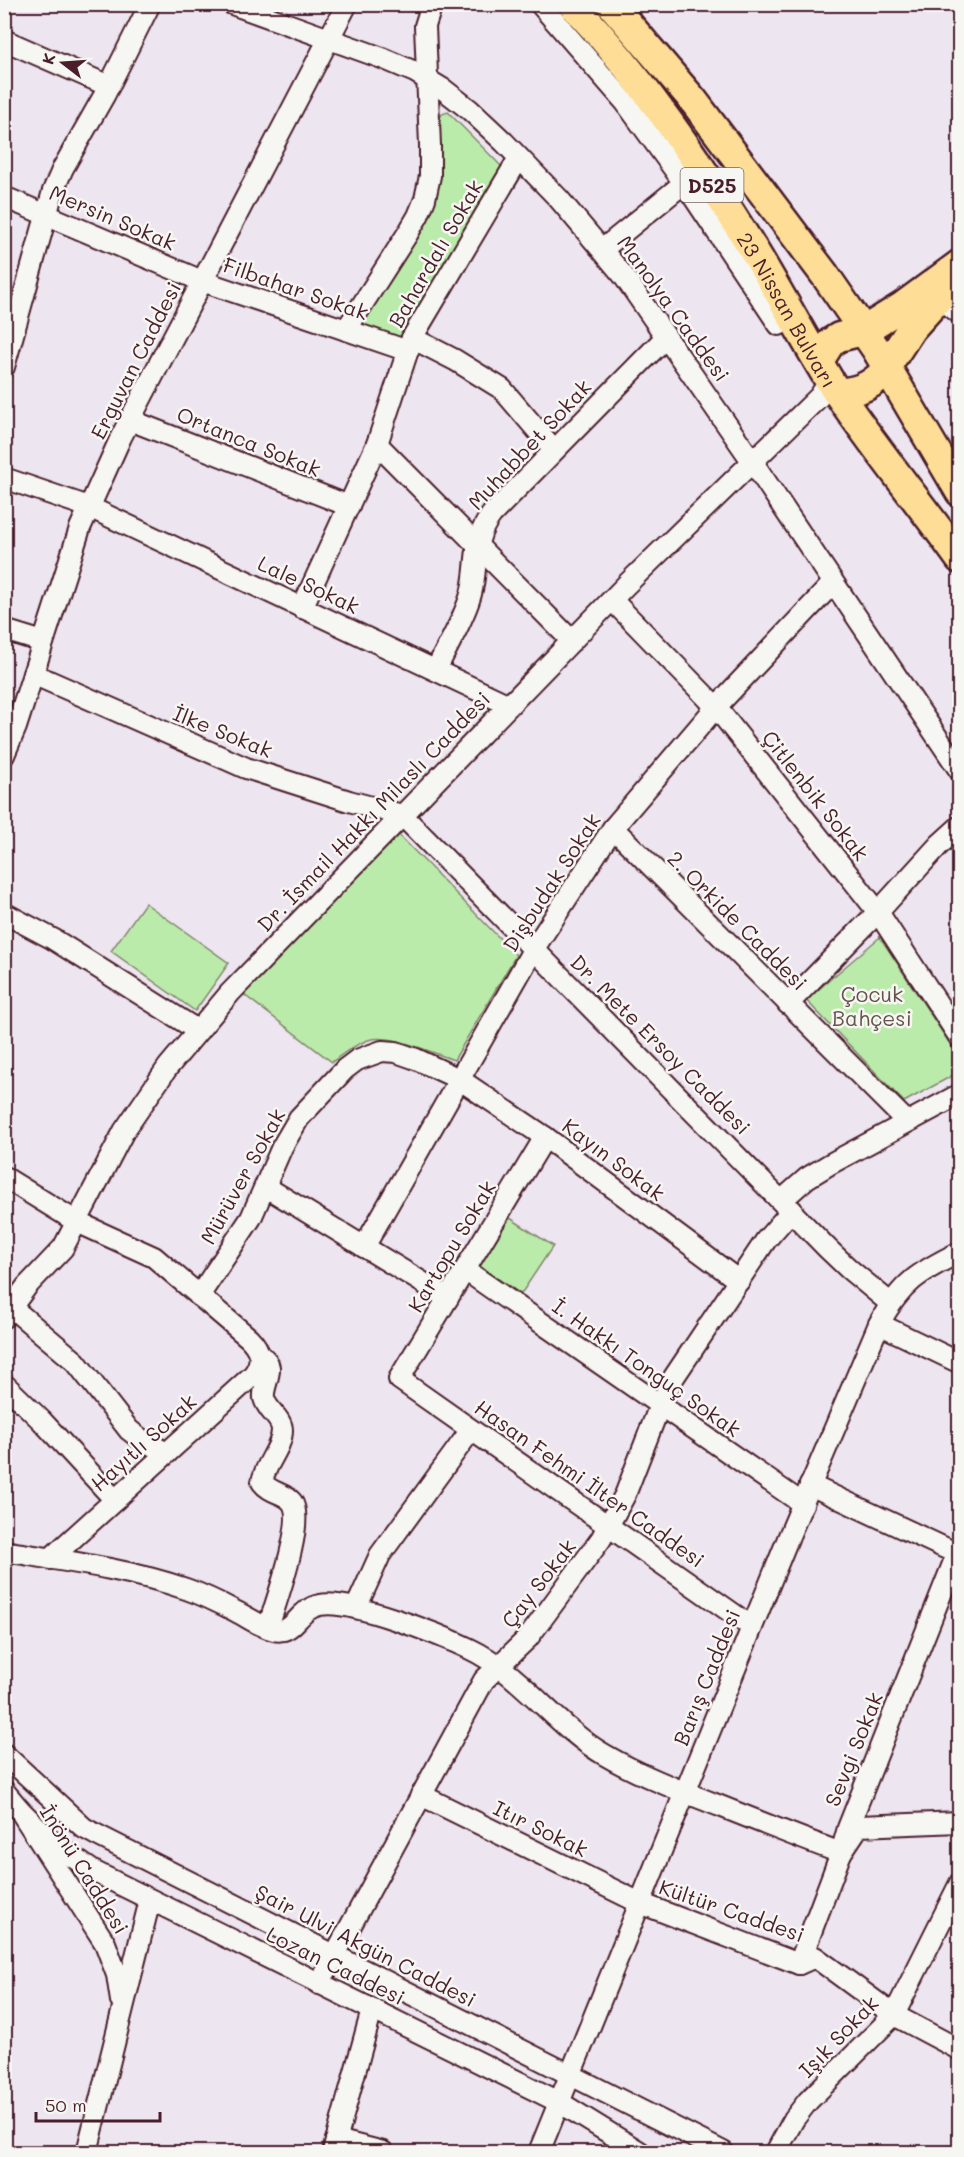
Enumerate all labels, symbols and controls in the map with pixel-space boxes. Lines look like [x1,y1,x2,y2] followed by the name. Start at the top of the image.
[33,33,93,93] north arrow
[37,50,60,67] text: K
[680,168,744,202] road number: D525
[382,174,488,332] street label: Bahardalı Sokak
[46,178,180,256] street label: Mersin Sokak
[732,227,844,392] street label: 23 Nissan Bulvarı
[612,230,736,386] street label: Manolya Caddesi
[220,251,372,325] street label: Filbahar Sokak
[84,277,186,443] street label: Erguvan Caddesi
[462,373,596,515] street label: Muhabbet Sokak
[173,400,325,482] street label: Ortanca Sokak
[254,549,364,619] street label: Lale Sokak
[251,685,495,937] street label: Dr. İsmail Hakkı Milaslı Caddesi
[169,699,277,763] street label: İlke Sokak
[757,724,875,866] street label: Çitlenbik Sokak
[496,808,606,956] street label: Dişbudak Sokak
[662,844,814,996] street label: 2. Orkide Caddesi
[565,948,757,1140] street label: Dr. Mete Ersoy Caddesi
[832,980,912,1031] park label: Çocuk Bahçesi
[194,1103,290,1249] street label: Mürüver Sokak
[557,1112,671,1206] street label: Kayın Sokak
[401,1175,501,1317] street label: Kartopu Sokak
[548,1292,746,1442] street label: İ. Hakkı Tonguç Sokak
[85,1387,201,1497] street label: Hayıtlı Sokak
[470,1393,710,1573] street label: Hasan Fehmi İlter Caddesi
[495,1533,581,1633] street label: Çay Sokak
[666,1605,746,1749] street label: Barış Caddesi
[818,1688,888,1810] street label: Sevgi Sokak
[489,1794,593,1862] street label: Itır Sokak
[34,1799,136,1939] street label: İnönü Caddesi
[656,1873,808,1947] street label: Kültür Caddesi
[251,1878,481,2012] street label: Şair Ulvi Akgün Caddesi
[262,1920,410,2010] street label: Lozan Caddesi
[792,1989,884,2083] street label: Işık Sokak
[36,2085,160,2123] scale bar
[45,2093,87,2117] text: 50 m

